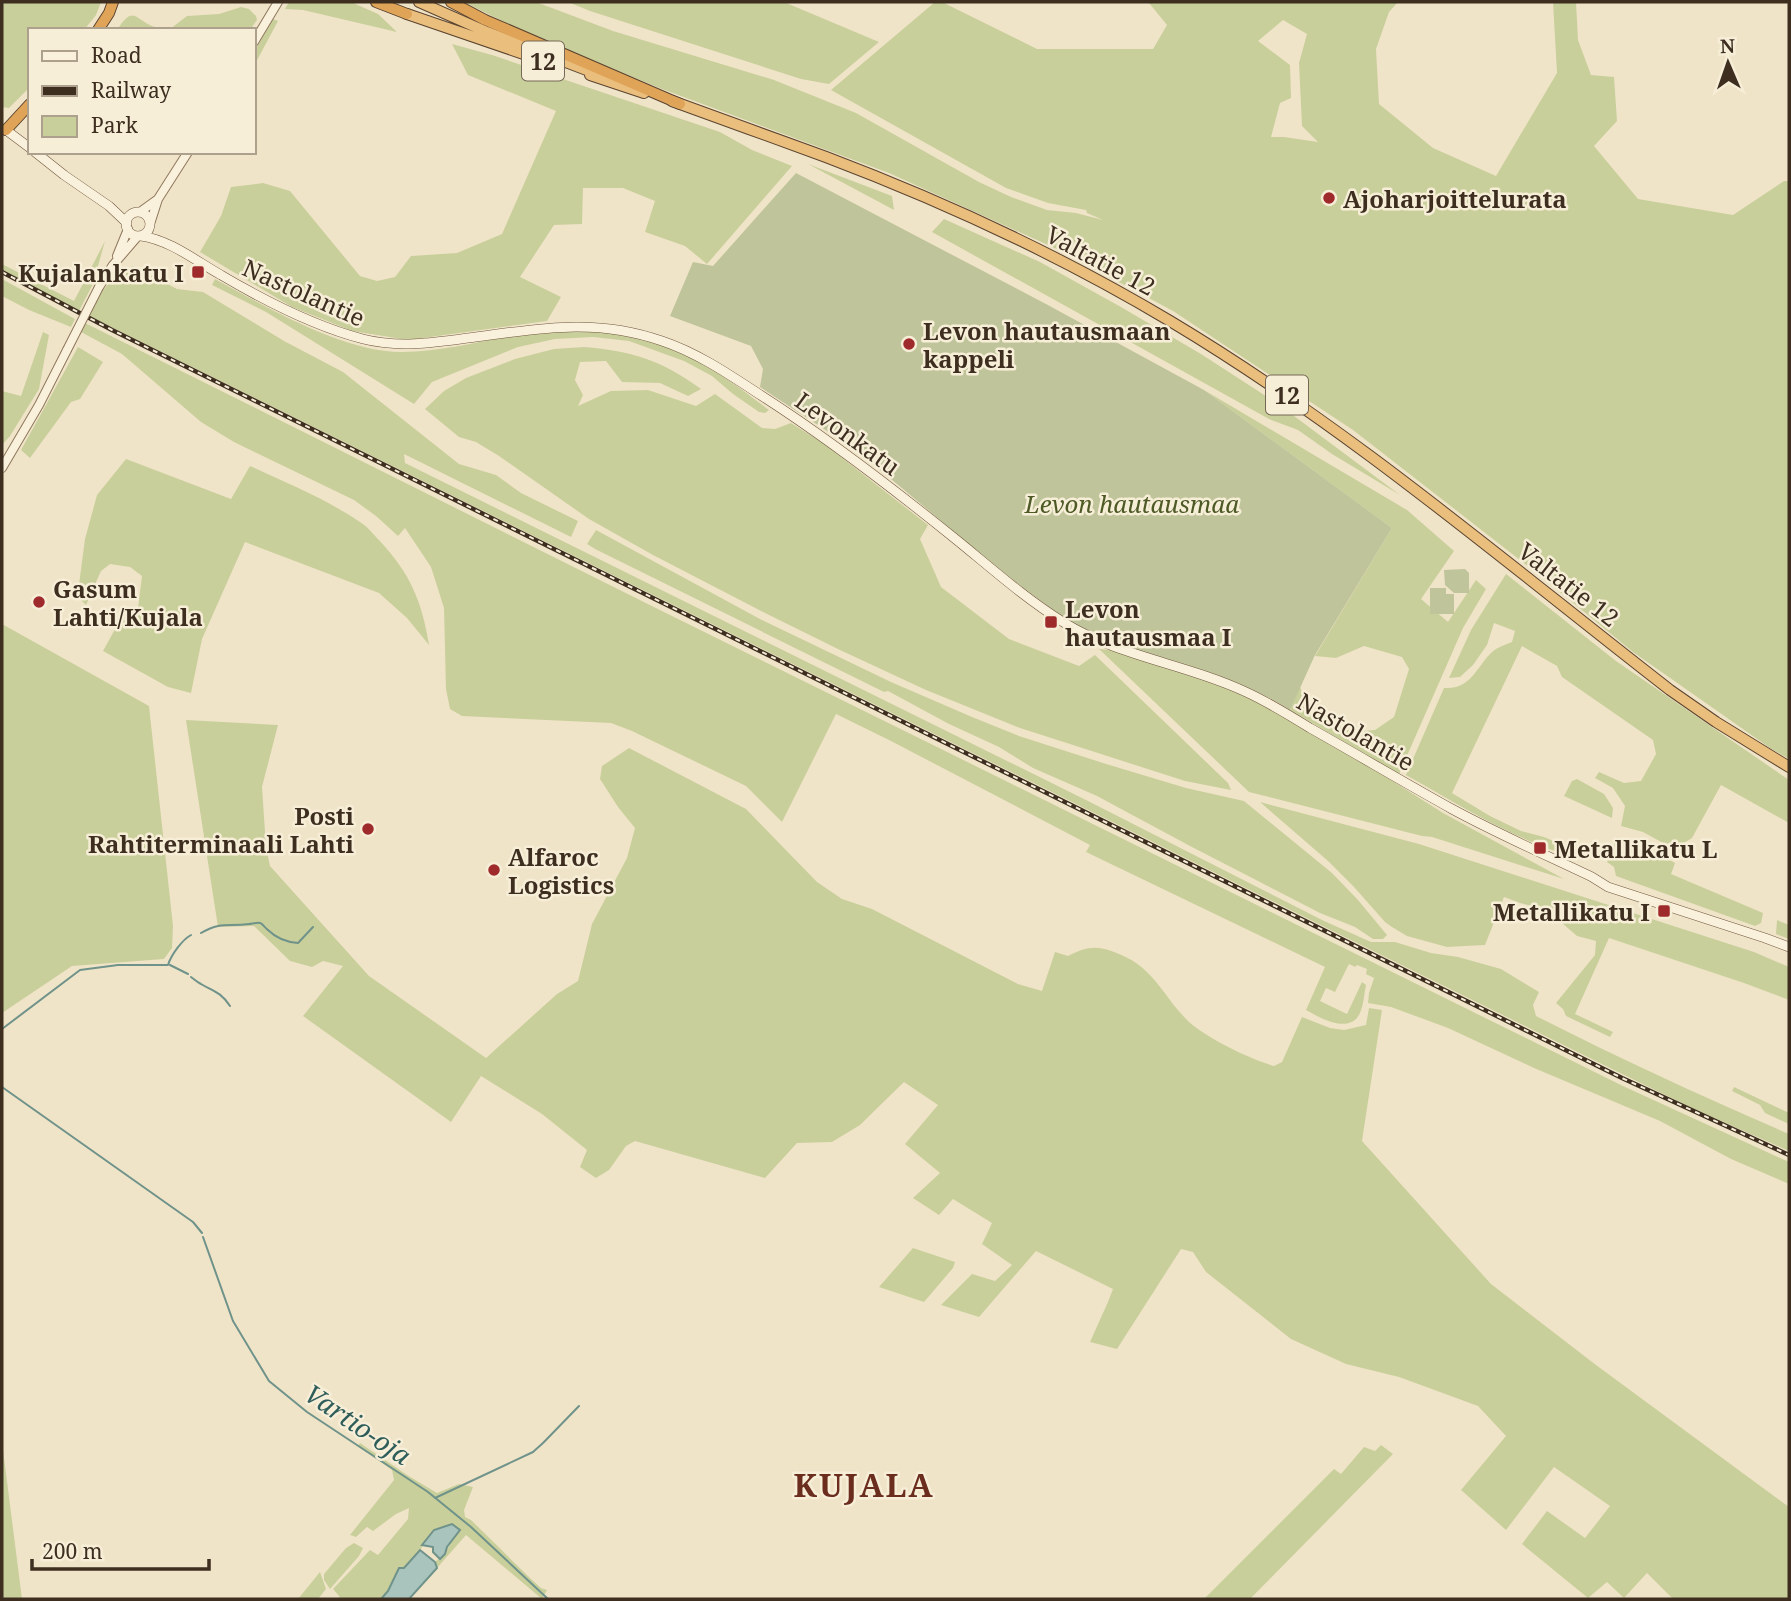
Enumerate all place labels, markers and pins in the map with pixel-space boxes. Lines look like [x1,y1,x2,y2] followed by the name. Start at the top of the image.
[1343,182,1567,215] place label: Ajoharjoittelurata
[1321,190,1337,206] marker: Ajoharjoittelurata
[18,256,184,289] place label: Kujalankatu I
[190,264,206,280] marker: Kujalankatu I
[923,314,1171,375] place label: Levon hautausmaan kappeli
[901,336,917,352] marker: Levon hautausmaan kappeli
[53,572,203,633] place label: Gasum Lahti/Kujala
[1065,592,1231,653] place label: Levon hautausmaa I
[31,594,47,610] marker: Gasum Lahti/Kujala
[1043,614,1059,630] marker: Levon hautausmaa I
[88,799,355,860] place label: Posti Rahtiterminaali Lahti
[360,821,376,837] marker: Posti Rahtiterminaali Lahti
[1554,832,1717,865] place label: Metallikatu L
[508,840,614,901] place label: Alfaroc Logistics
[1532,840,1548,856] marker: Metallikatu L
[486,862,502,878] marker: Alfaroc Logistics
[1493,895,1650,928] place label: Metallikatu I
[1656,903,1672,919] marker: Metallikatu I

